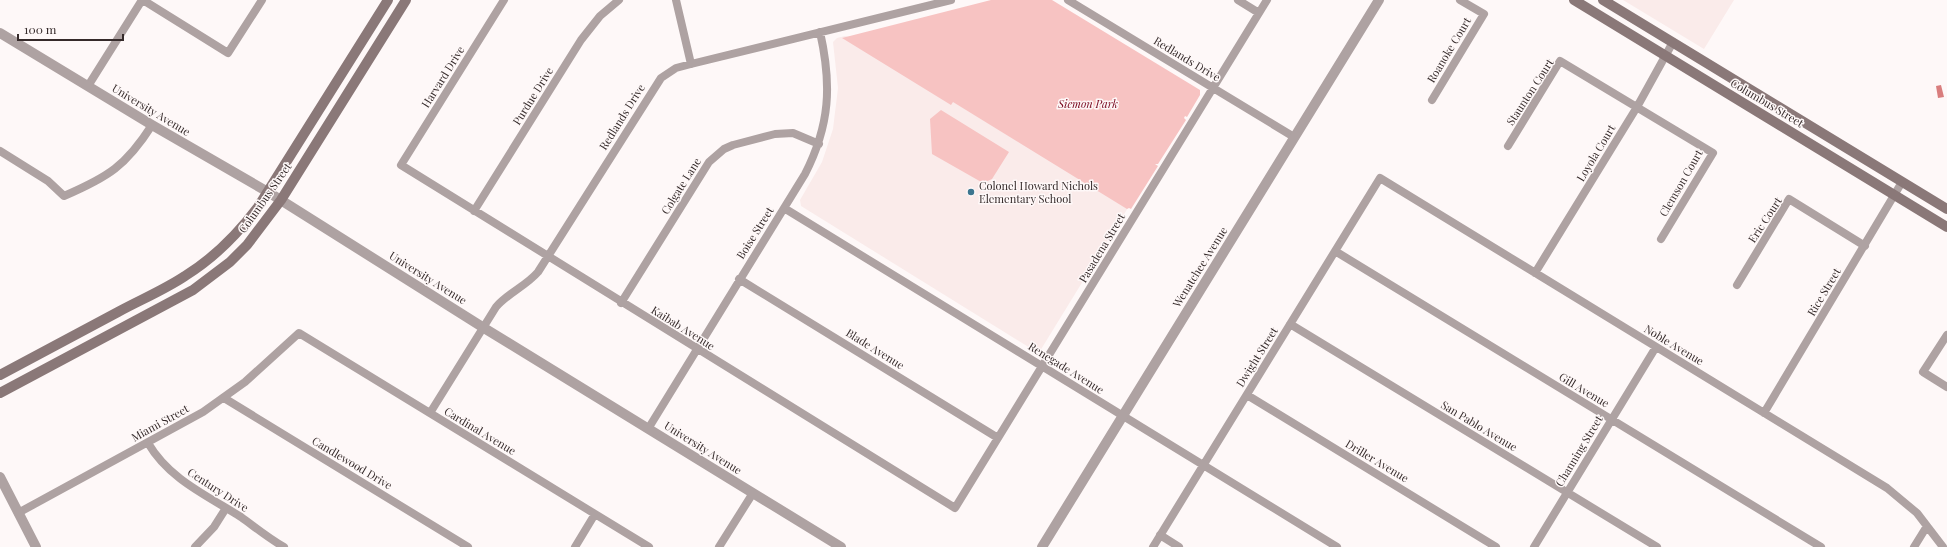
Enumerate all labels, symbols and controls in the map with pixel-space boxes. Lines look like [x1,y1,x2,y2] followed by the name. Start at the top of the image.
[1423,14,1474,85] street label: Roanoke Court
[18,16,123,42] scale bar
[24,21,57,37] text: 100 m
[1151,33,1224,85] street label: Redlands Drive
[418,43,468,110] street label: Harvard Drive
[1503,56,1557,128] street label: Staunton Court
[509,64,557,127] street label: Purdue Drive
[1728,75,1807,130] street label: Columbus Street
[109,80,194,139] street label: University Avenue
[595,80,648,153] street label: Redlands Drive
[1057,96,1118,111] park label: Siemon Park
[1573,121,1618,184] street label: Loyola Court
[1655,146,1706,219] street label: Clemson Court
[657,154,704,217] street label: Colgate Lane
[235,160,294,236] street label: Columbus Street
[979,178,1098,206] place label: Colonel Howard Nichols Elementary School
[966,187,976,197] marker: Colonel Howard Nichols Elementary School
[1744,194,1785,245] street label: Eric Court
[733,204,777,262] street label: Boise Street
[1075,210,1128,285] street label: Pasadena Street
[1168,223,1231,311] street label: Wenatchee Avenue
[387,248,470,308] street label: University Avenue
[1803,265,1844,319] street label: Rice Street
[649,302,718,353] street label: Kaibab Avenue
[1642,321,1707,368] street label: Noble Avenue
[1232,324,1281,390] street label: Dwight Street
[843,325,908,373] street label: Blade Avenue
[1026,338,1107,397] street label: Renegade Avenue
[1556,369,1612,411] street label: Gill Avenue
[1438,397,1521,454] street label: San Pablo Avenue
[128,401,191,445] street label: Miami Street
[442,403,519,458] street label: Cardinal Avenue
[1551,412,1606,489] street label: Channing Street
[662,418,745,478] street label: University Avenue
[309,433,396,493] street label: Candlewood Drive
[1343,436,1412,486] street label: Driller Avenue
[185,464,252,515] street label: Century Drive

